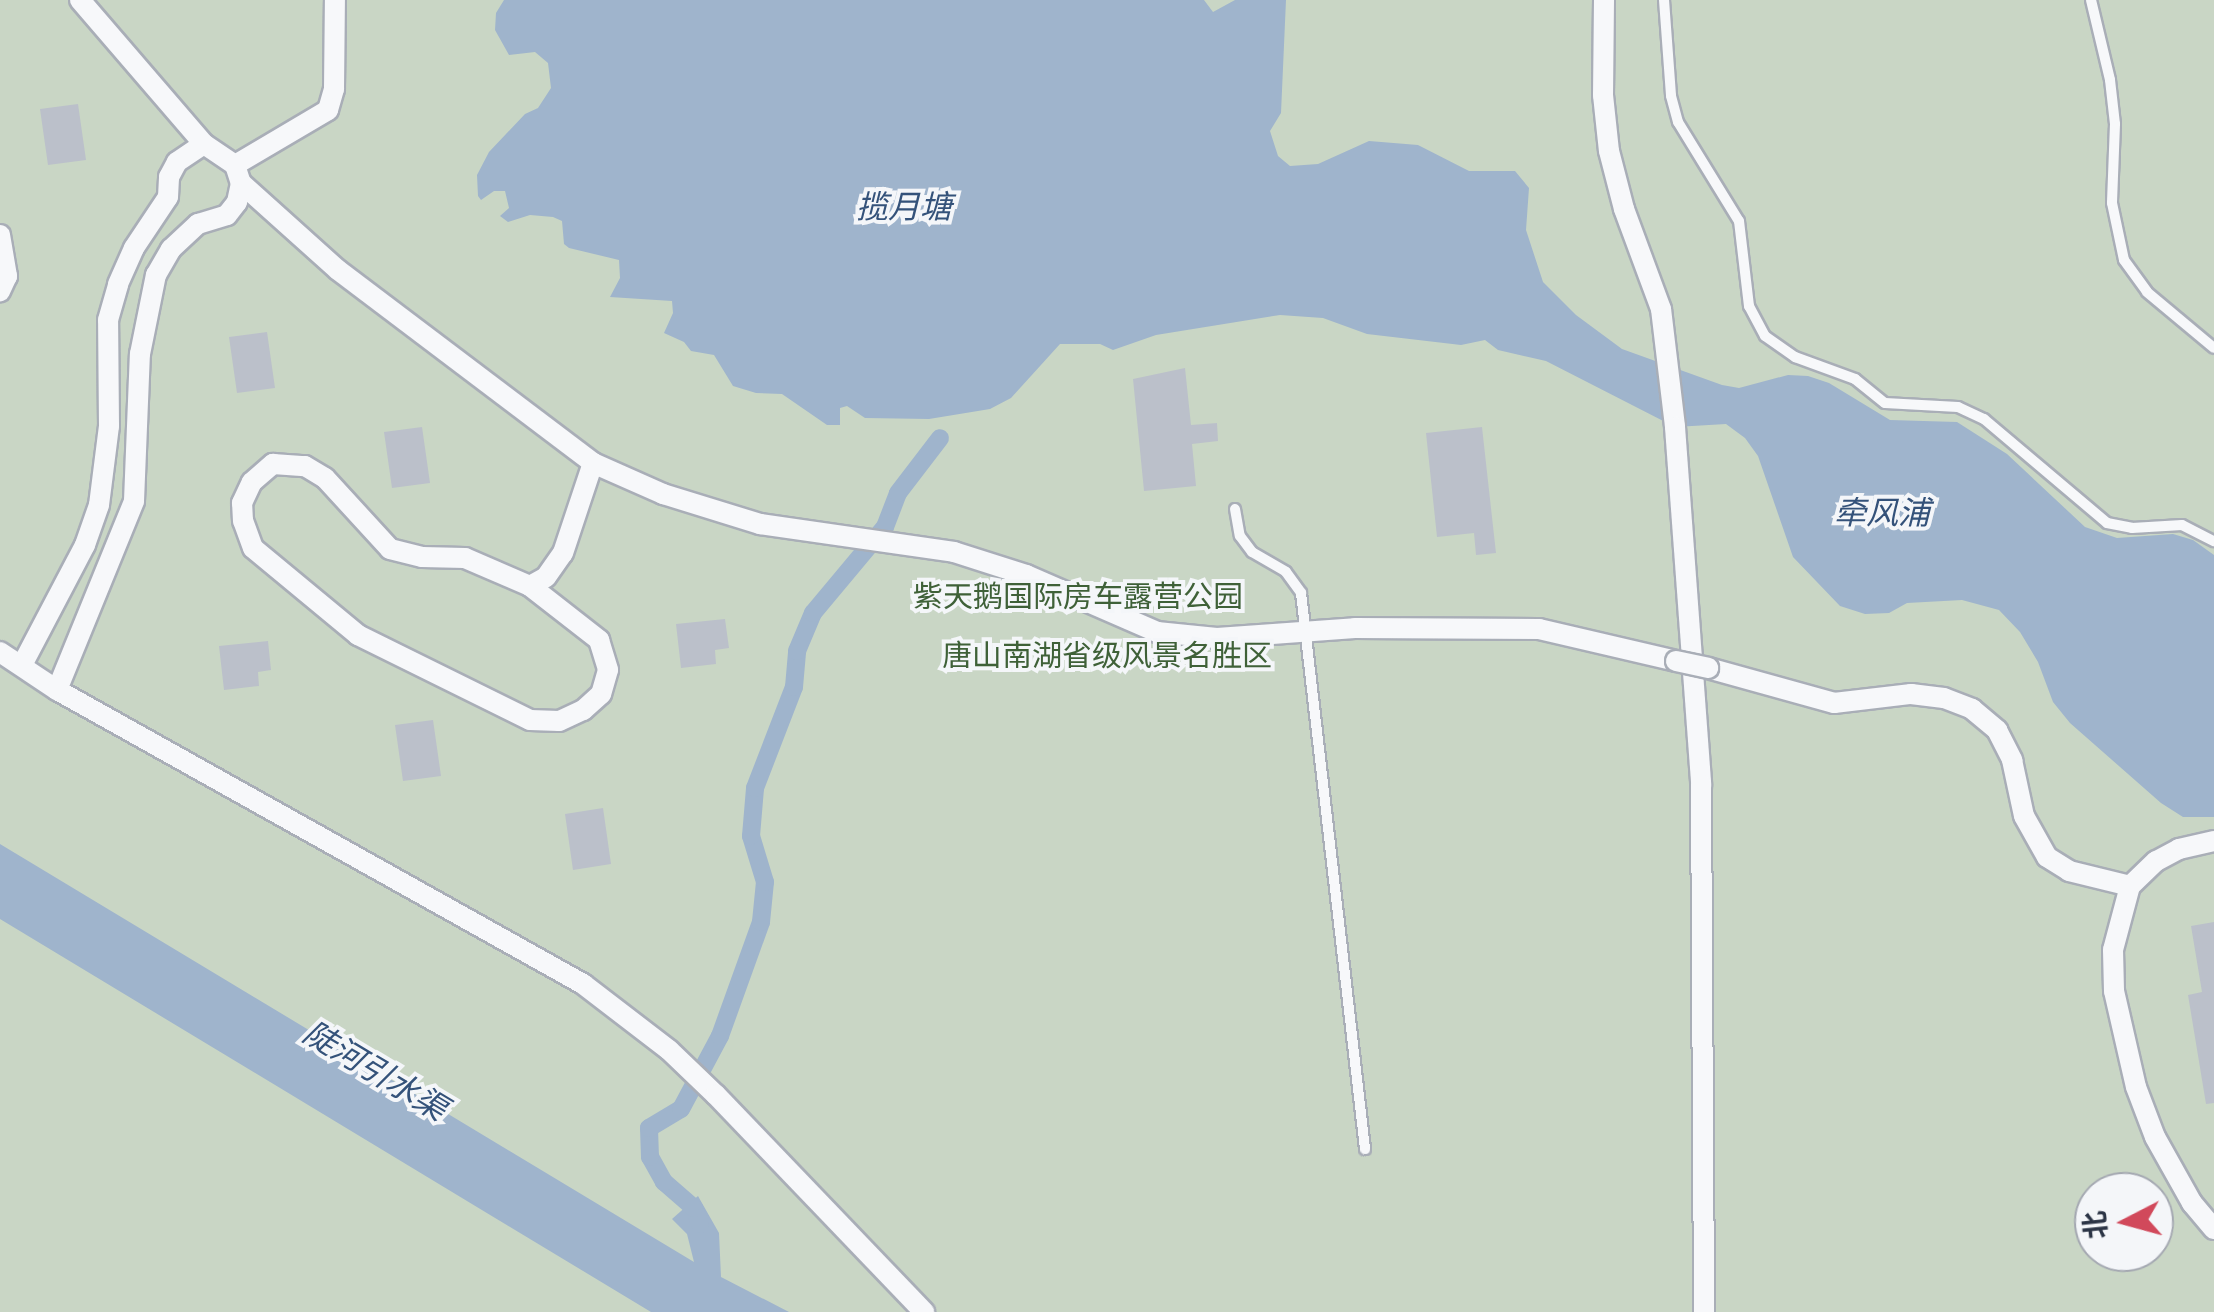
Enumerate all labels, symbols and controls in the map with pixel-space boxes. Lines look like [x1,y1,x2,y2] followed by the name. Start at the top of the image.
[856,188,952,226] water label: 揽月塘
[1834,494,1930,532] water label: 牵风浦
[913,579,1243,615] park label: 紫天鹅国际房车露营公园
[942,638,1272,674] park label: 唐山南湖省级风景名胜区
[297,1013,453,1129] water label: 陡河引水渠
[2074,1172,2174,1272] north arrow
[2076,1209,2116,1241] text: 北

